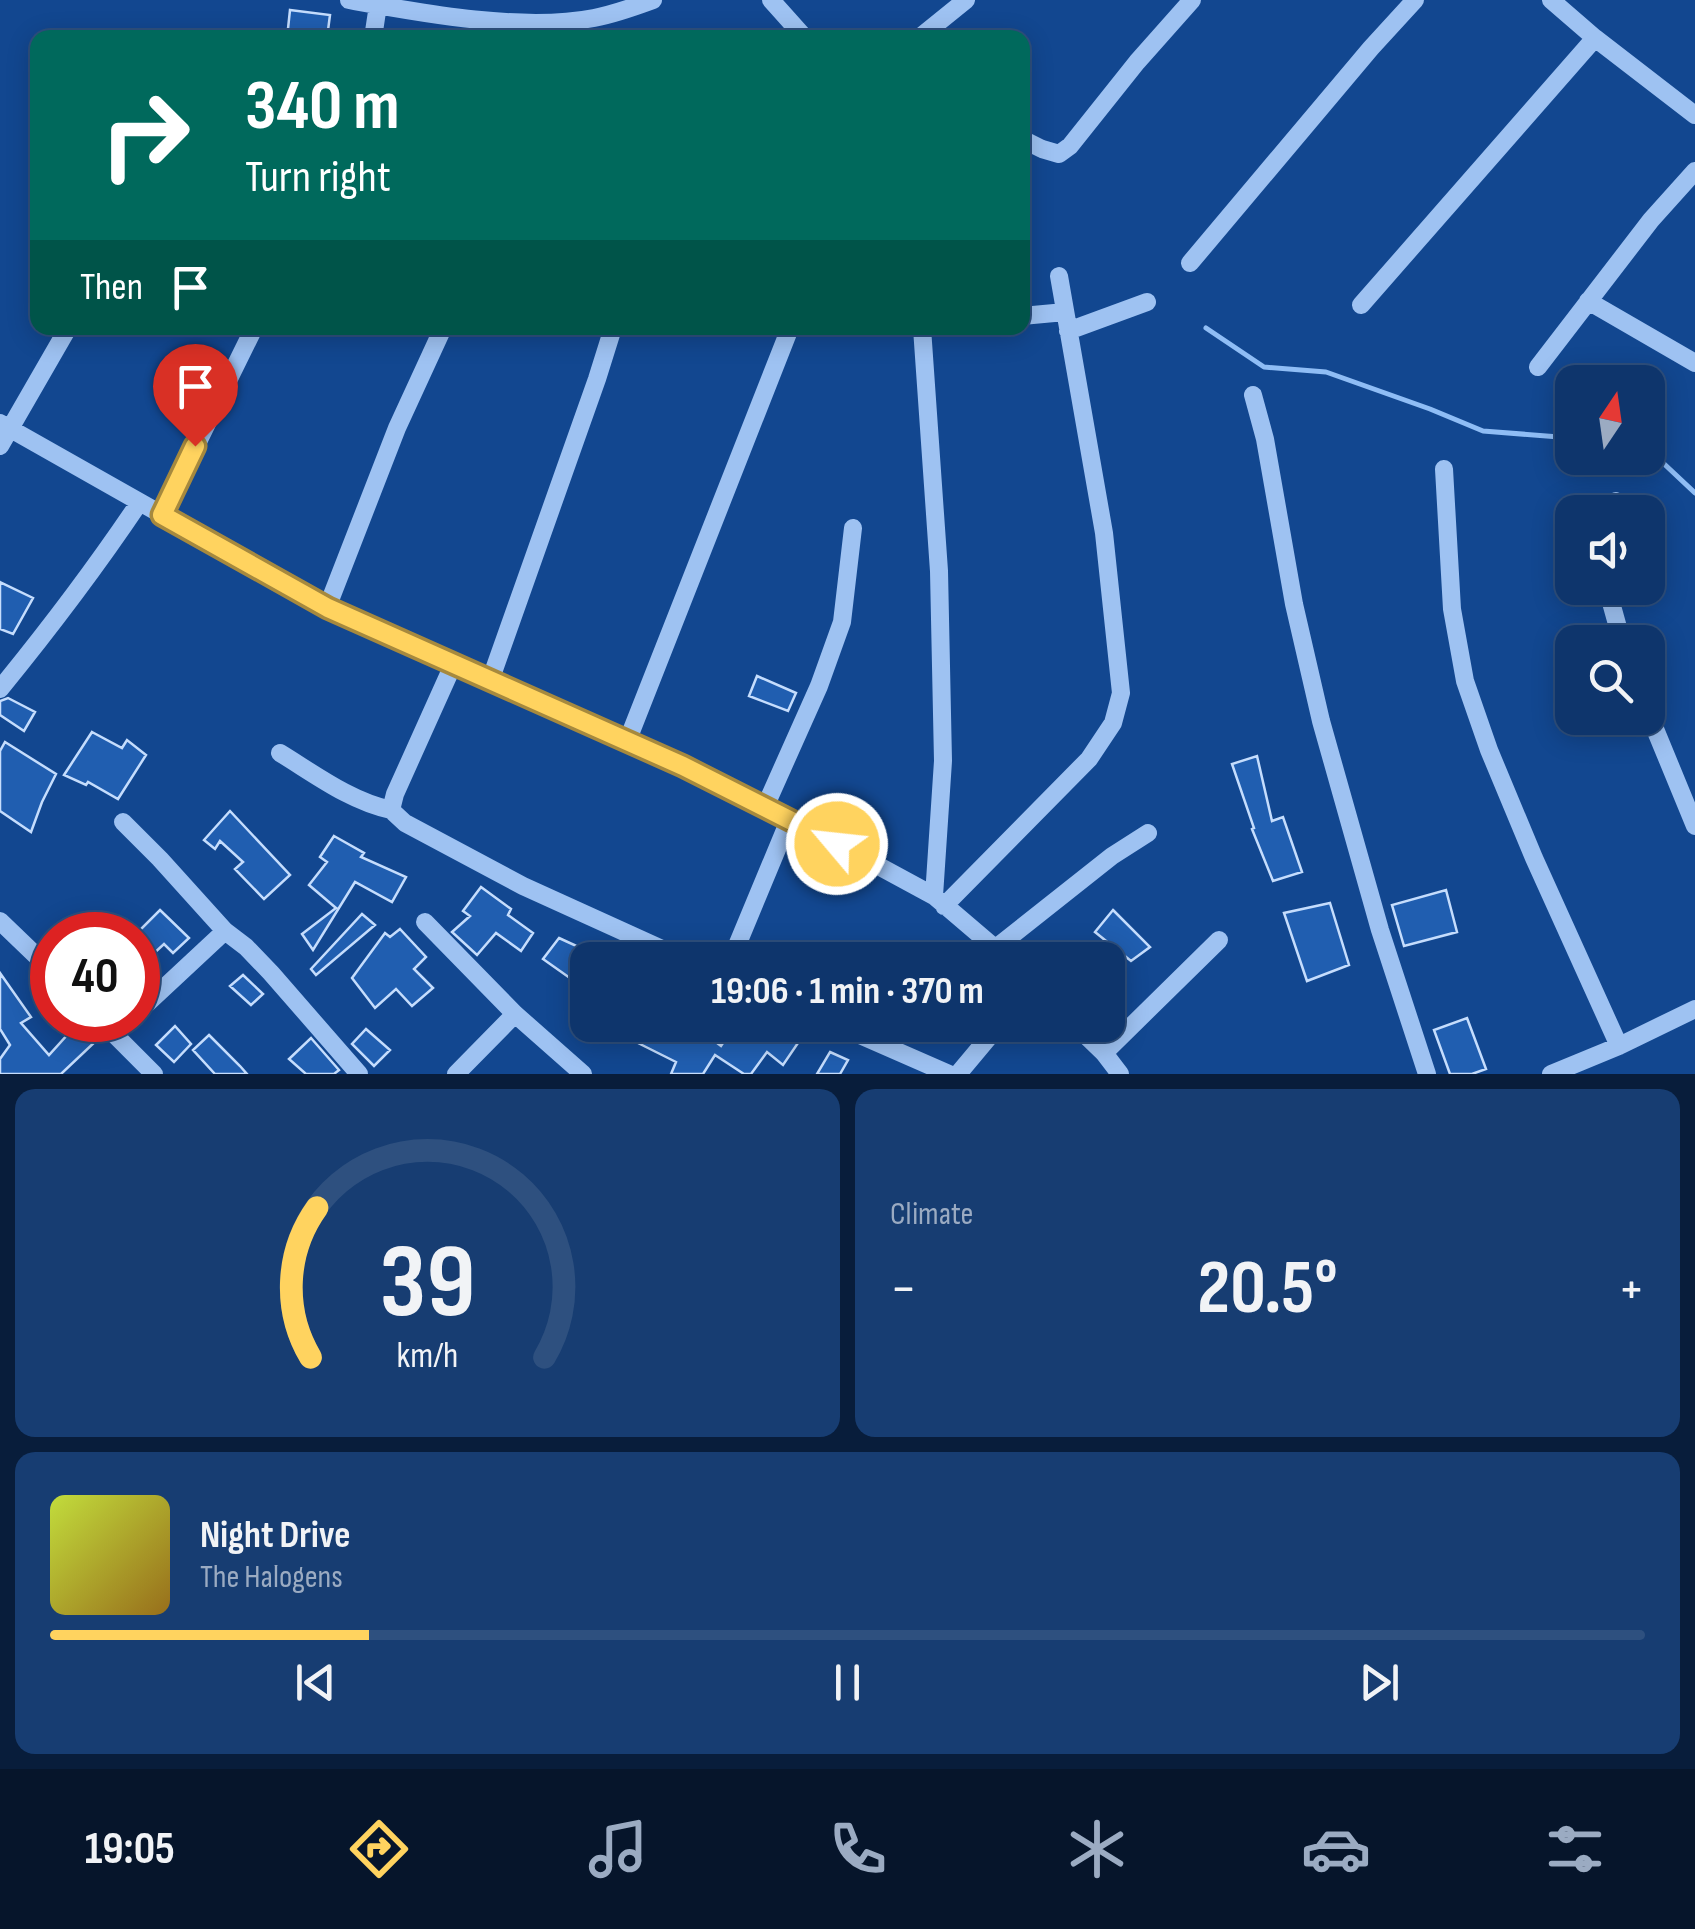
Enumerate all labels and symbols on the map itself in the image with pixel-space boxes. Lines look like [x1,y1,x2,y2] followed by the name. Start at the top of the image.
[153,344,238,447] pin
[1555,365,1665,475] north arrow
[785,792,889,896] position arrow
[30,912,160,1042] speed limit sign: 40

